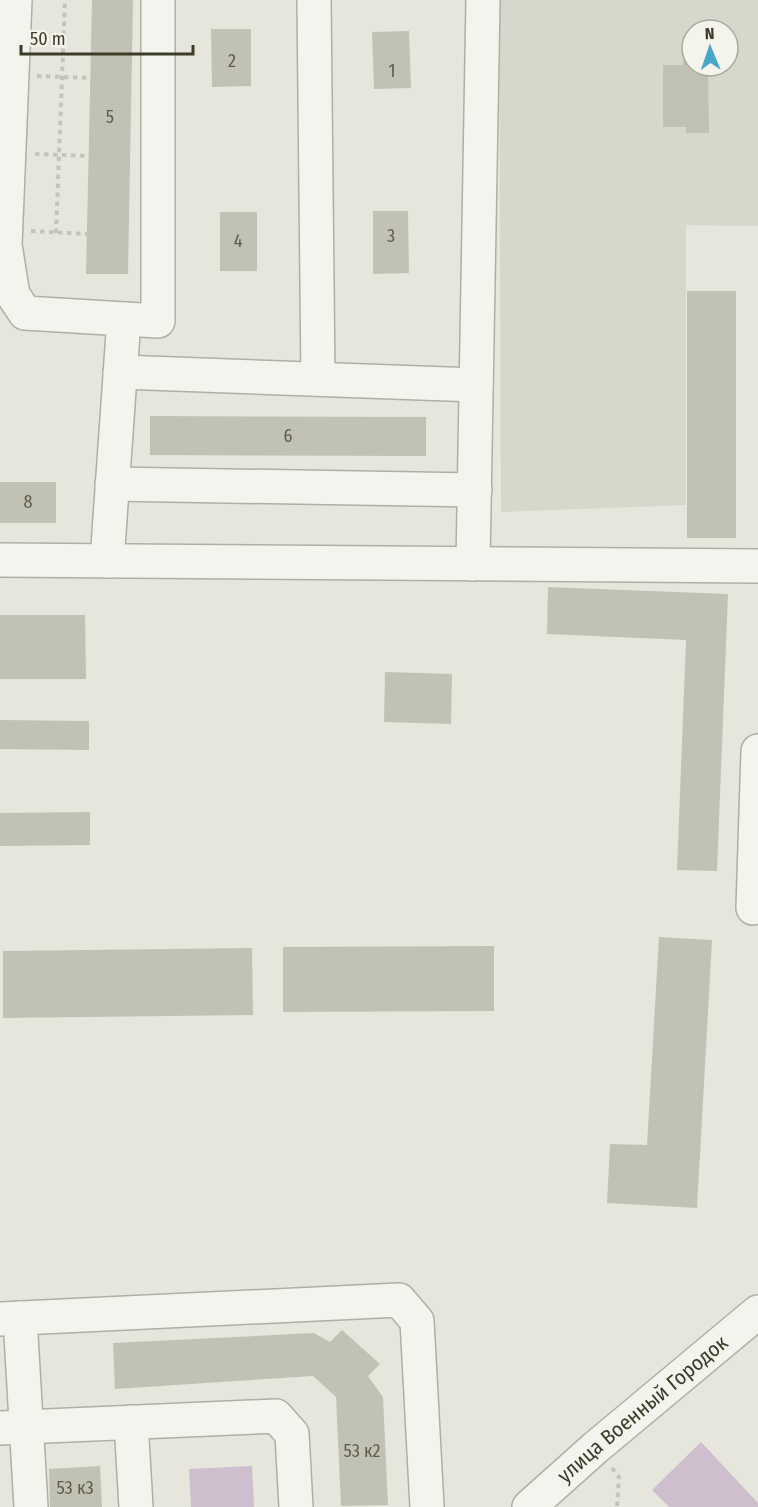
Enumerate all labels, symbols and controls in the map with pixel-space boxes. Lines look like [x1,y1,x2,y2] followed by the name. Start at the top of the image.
[21,18,194,56] scale bar
[680,18,740,78] north arrow
[704,24,715,43] text: N
[30,28,66,50] text: 50 m
[228,50,236,72] house number: 2
[388,60,396,82] house number: 1
[106,106,114,128] house number: 5
[387,225,395,247] house number: 3
[234,230,243,252] house number: 4
[284,425,293,447] house number: 6
[24,491,33,513] house number: 8
[552,1330,733,1488] street label: улица Военный Городок
[344,1440,380,1462] house number: 53 к2
[56,1477,94,1499] house number: 53 к3

